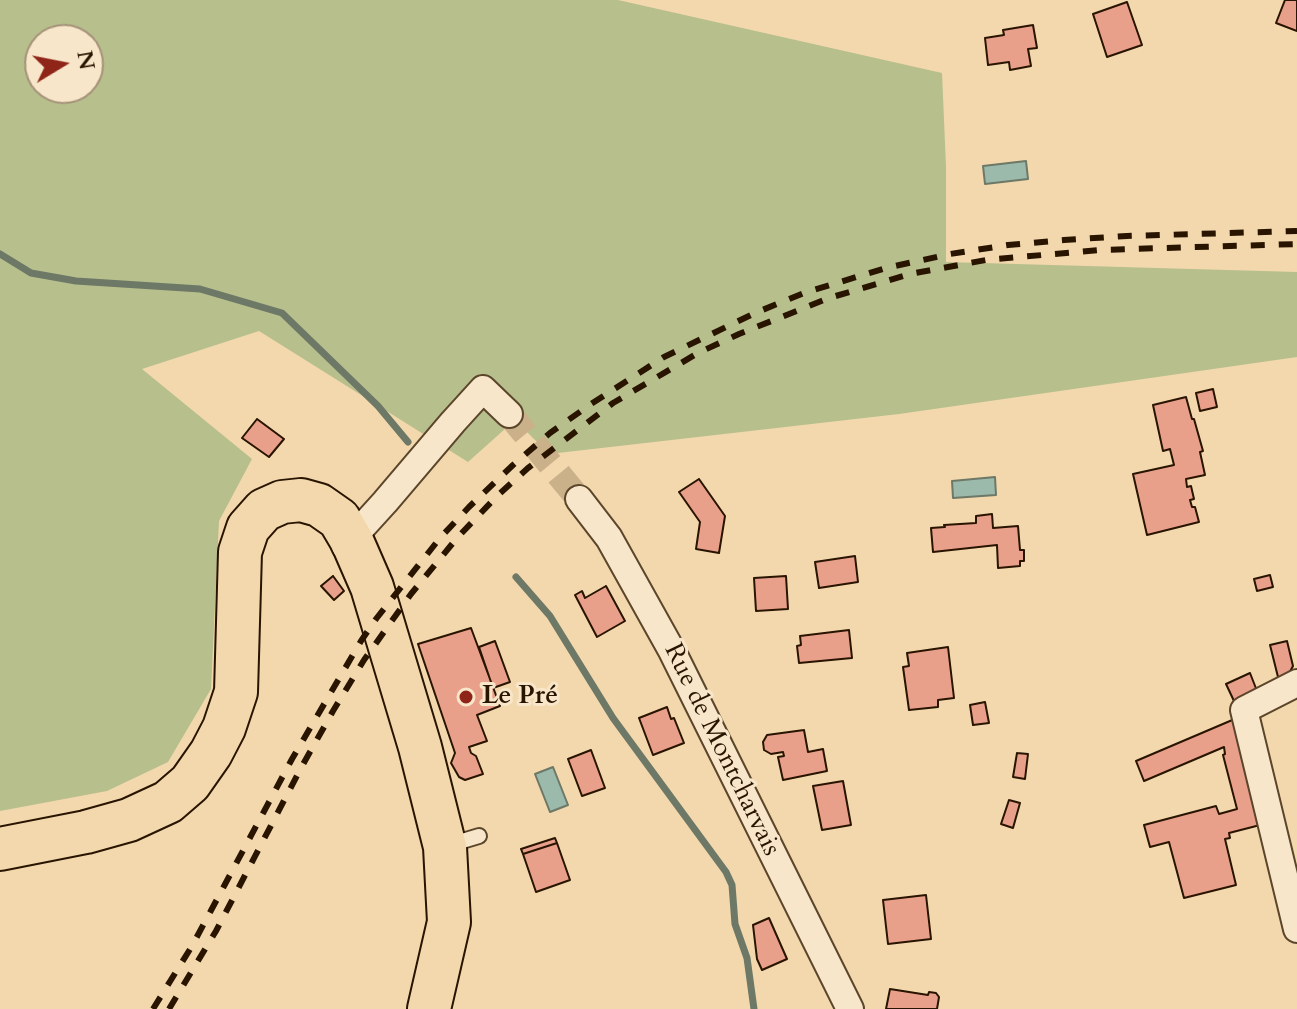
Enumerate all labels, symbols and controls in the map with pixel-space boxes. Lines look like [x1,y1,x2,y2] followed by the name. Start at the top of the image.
[24,24,104,104] north arrow
[69,48,102,72] text: N
[656,639,786,861] street label: Rue de Montcharvais
[482,681,558,713] place label: Le Pré
[457,688,475,706] marker: Le Pré

